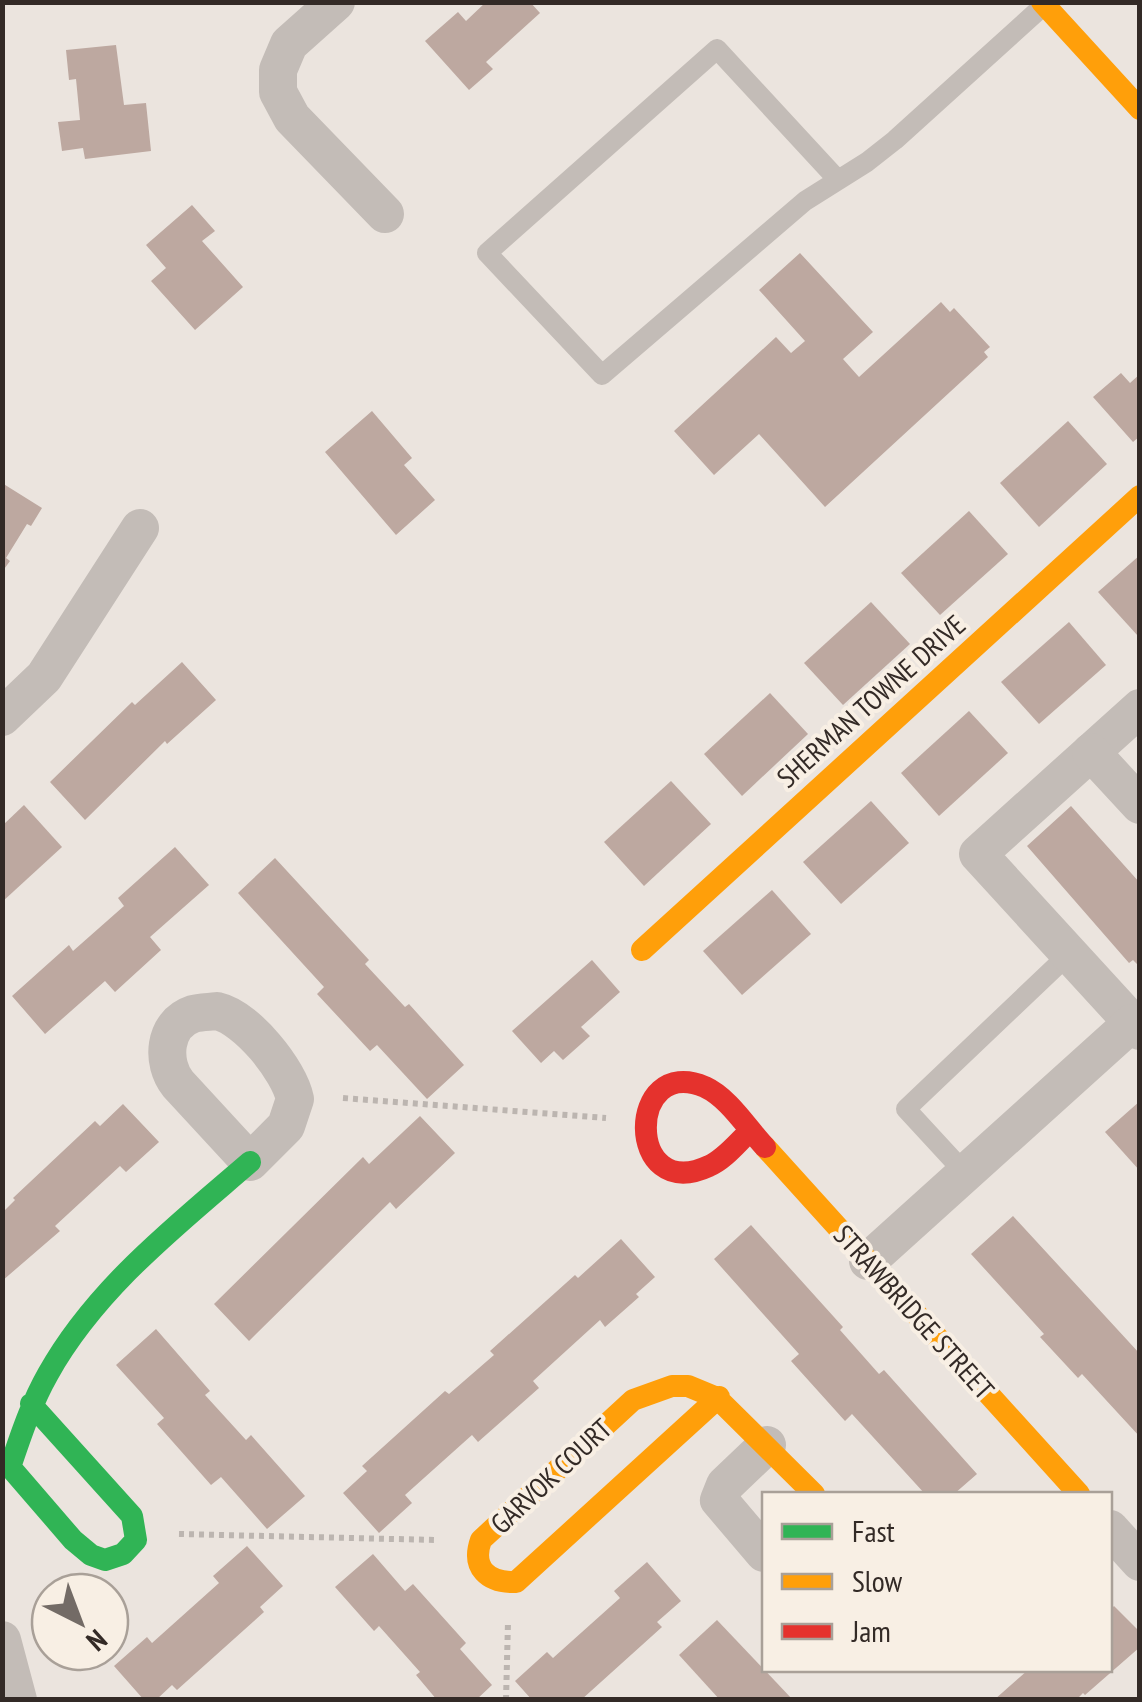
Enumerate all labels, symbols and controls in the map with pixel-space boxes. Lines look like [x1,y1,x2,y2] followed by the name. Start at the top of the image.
[768,606,973,795] street label: SHERMAN TOWNE DRIVE
[826,1217,1003,1407] street label: STRAWBRIDGE STREET
[482,1410,620,1541] street label: GARVOK COURT
[762,1492,1112,1672] legend
[852,1511,896,1550] text: Fast
[852,1561,903,1600] text: Slow
[30,1572,130,1672] north arrow
[851,1611,891,1650] text: Jam
[79,1622,115,1660] text: N

